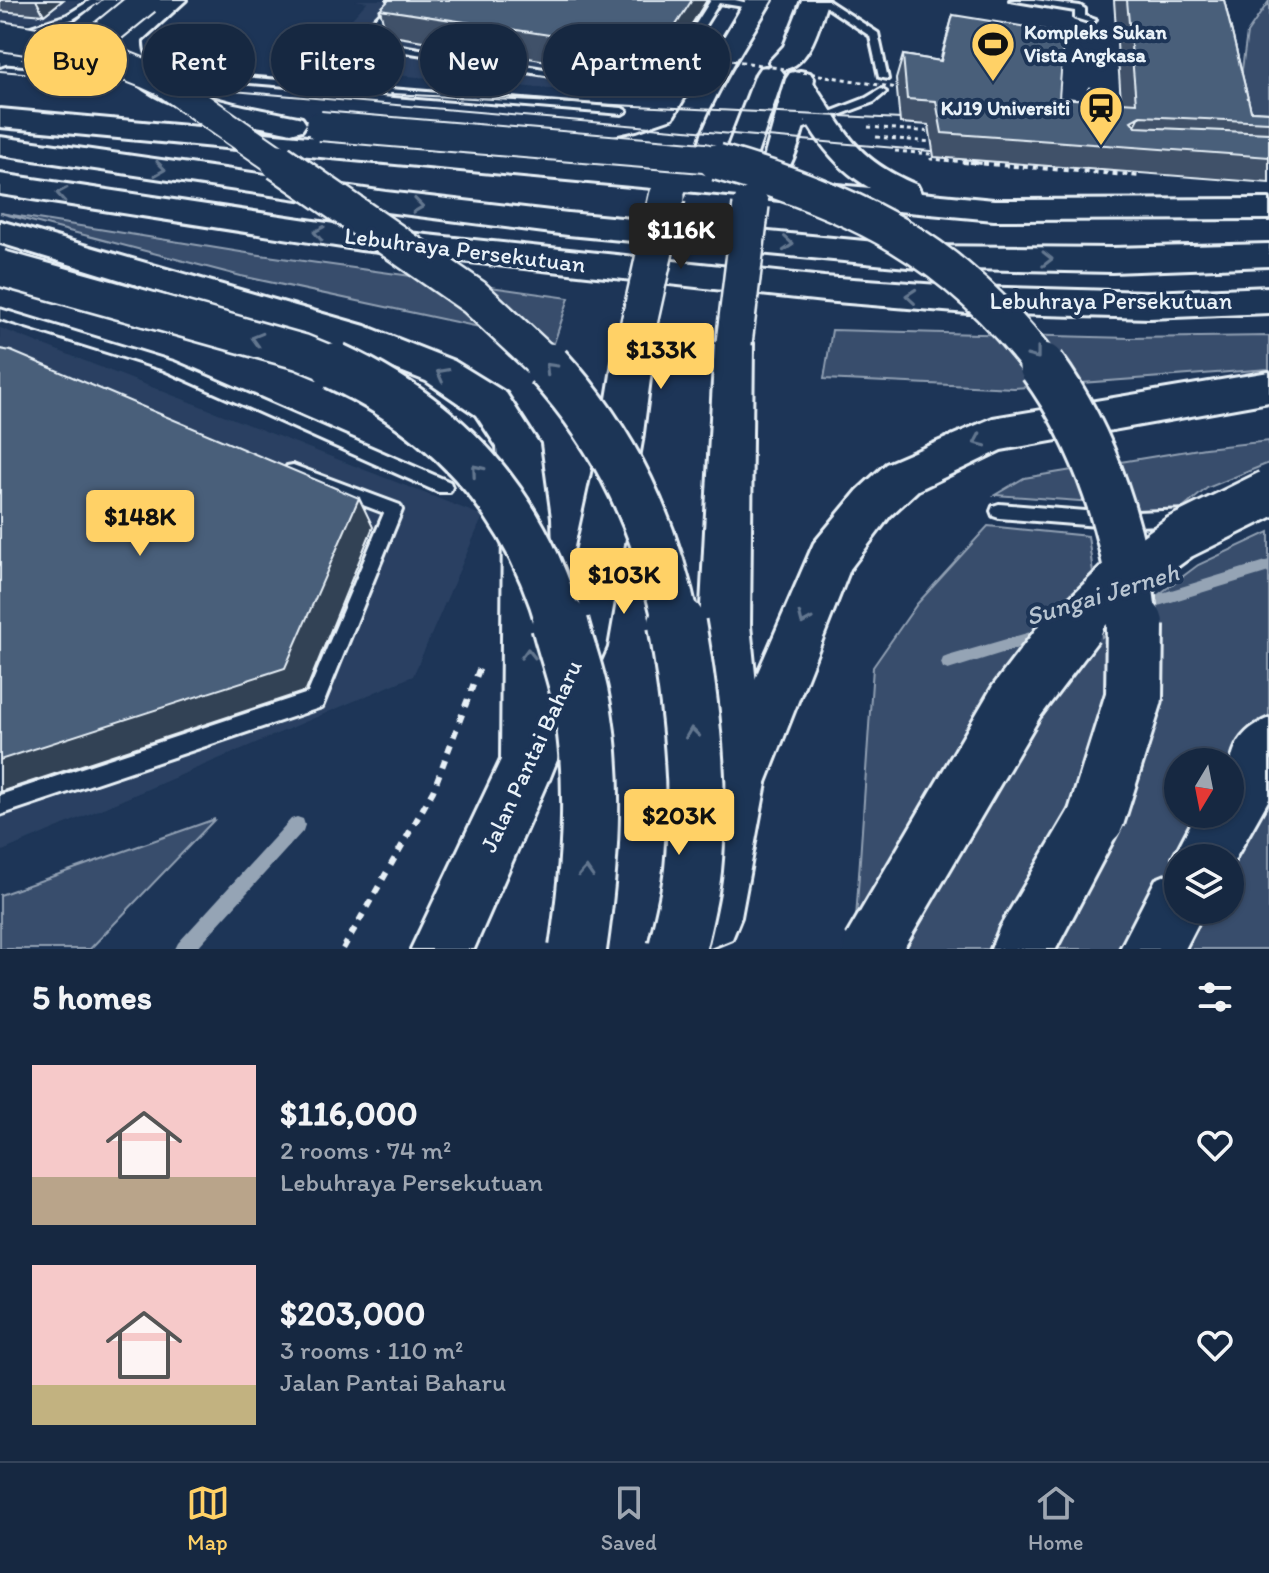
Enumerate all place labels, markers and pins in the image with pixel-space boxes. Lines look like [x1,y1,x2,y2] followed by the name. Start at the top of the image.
[969,20,1017,83] sports icon: Kompleks Sukan Vista Angkasa
[1024,20,1168,68] place label: Kompleks Sukan Vista Angkasa
[1077,84,1125,147] station icon: KJ19 Universiti
[941,96,1070,120] place label: KJ19 Universiti
[625,203,737,271] pin: $116K
[605,323,717,391] pin: $133K
[84,490,196,558] pin: $148K
[568,548,680,616] pin: $103K
[623,789,735,857] pin: $203K

